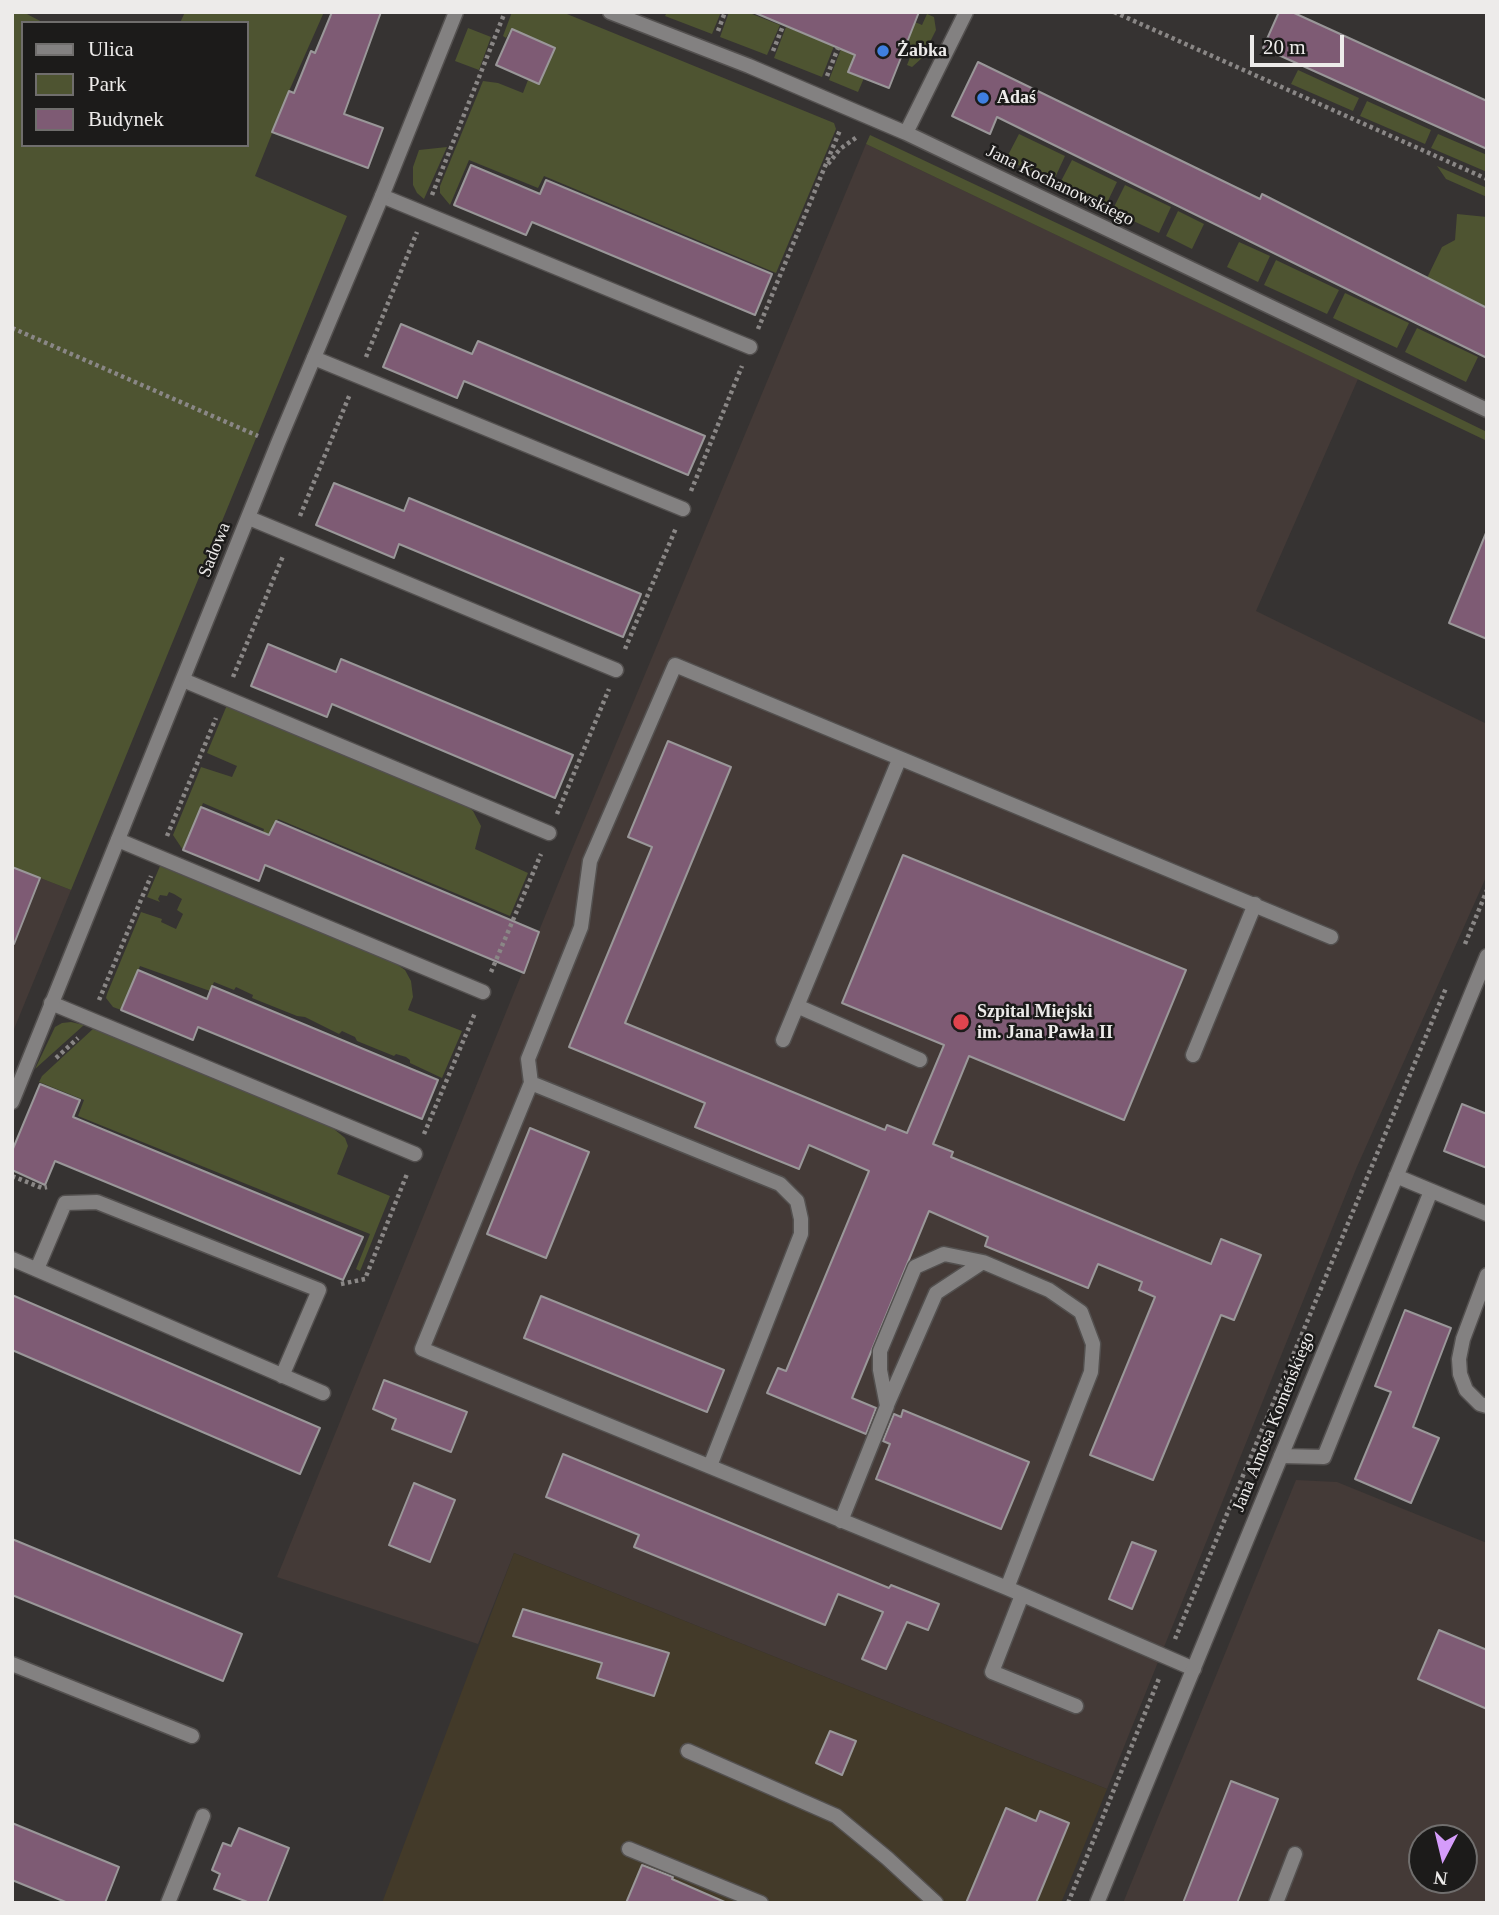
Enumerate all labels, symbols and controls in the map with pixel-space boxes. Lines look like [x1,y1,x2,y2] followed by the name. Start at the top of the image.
[21,21,248,147] legend
[1254,21,1348,65] scale bar
[1263,35,1306,59] text: 20 m
[88,37,133,61] text: Ulica
[897,40,947,62] place label: Żabka
[875,43,891,59] marker: Żabka
[88,72,127,96] text: Park
[997,87,1036,109] place label: Adaś
[975,90,991,106] marker: Adaś
[88,107,164,131] text: Budynek
[983,141,1137,231] street label: Jana Kochanowskiego
[194,520,236,580] street label: Sadowa
[977,1001,1113,1044] place label: Szpital Miejski im. Jana Pawła II
[951,1012,971,1032] marker: Szpital Miejski im. Jana Pawła II
[1228,1329,1320,1515] street label: Jana Amosa Komeńskiego
[1408,1824,1478,1894] north arrow
[1433,1867,1449,1890] text: N

